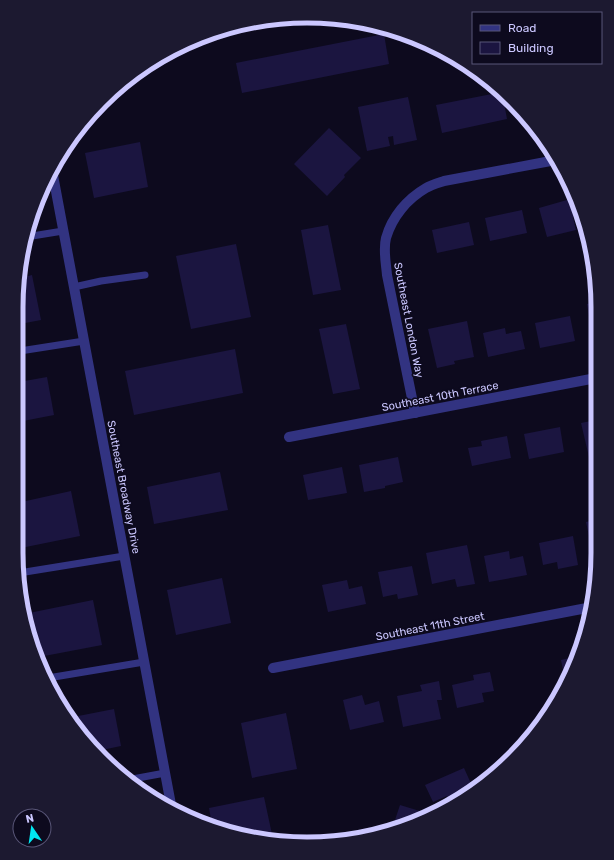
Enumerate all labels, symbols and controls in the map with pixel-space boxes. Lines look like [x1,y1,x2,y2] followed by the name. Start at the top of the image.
[472,12,602,64] legend
[508,21,536,35] text: Road
[508,41,554,55] text: Building
[391,261,426,379] street label: Southeast London Way
[381,379,500,414] street label: Southeast 10th Terrace
[104,419,143,555] street label: Southeast Broadway Drive
[375,609,486,643] street label: Southeast 11th Street
[12,808,52,848] north arrow
[25,812,35,826] text: N

